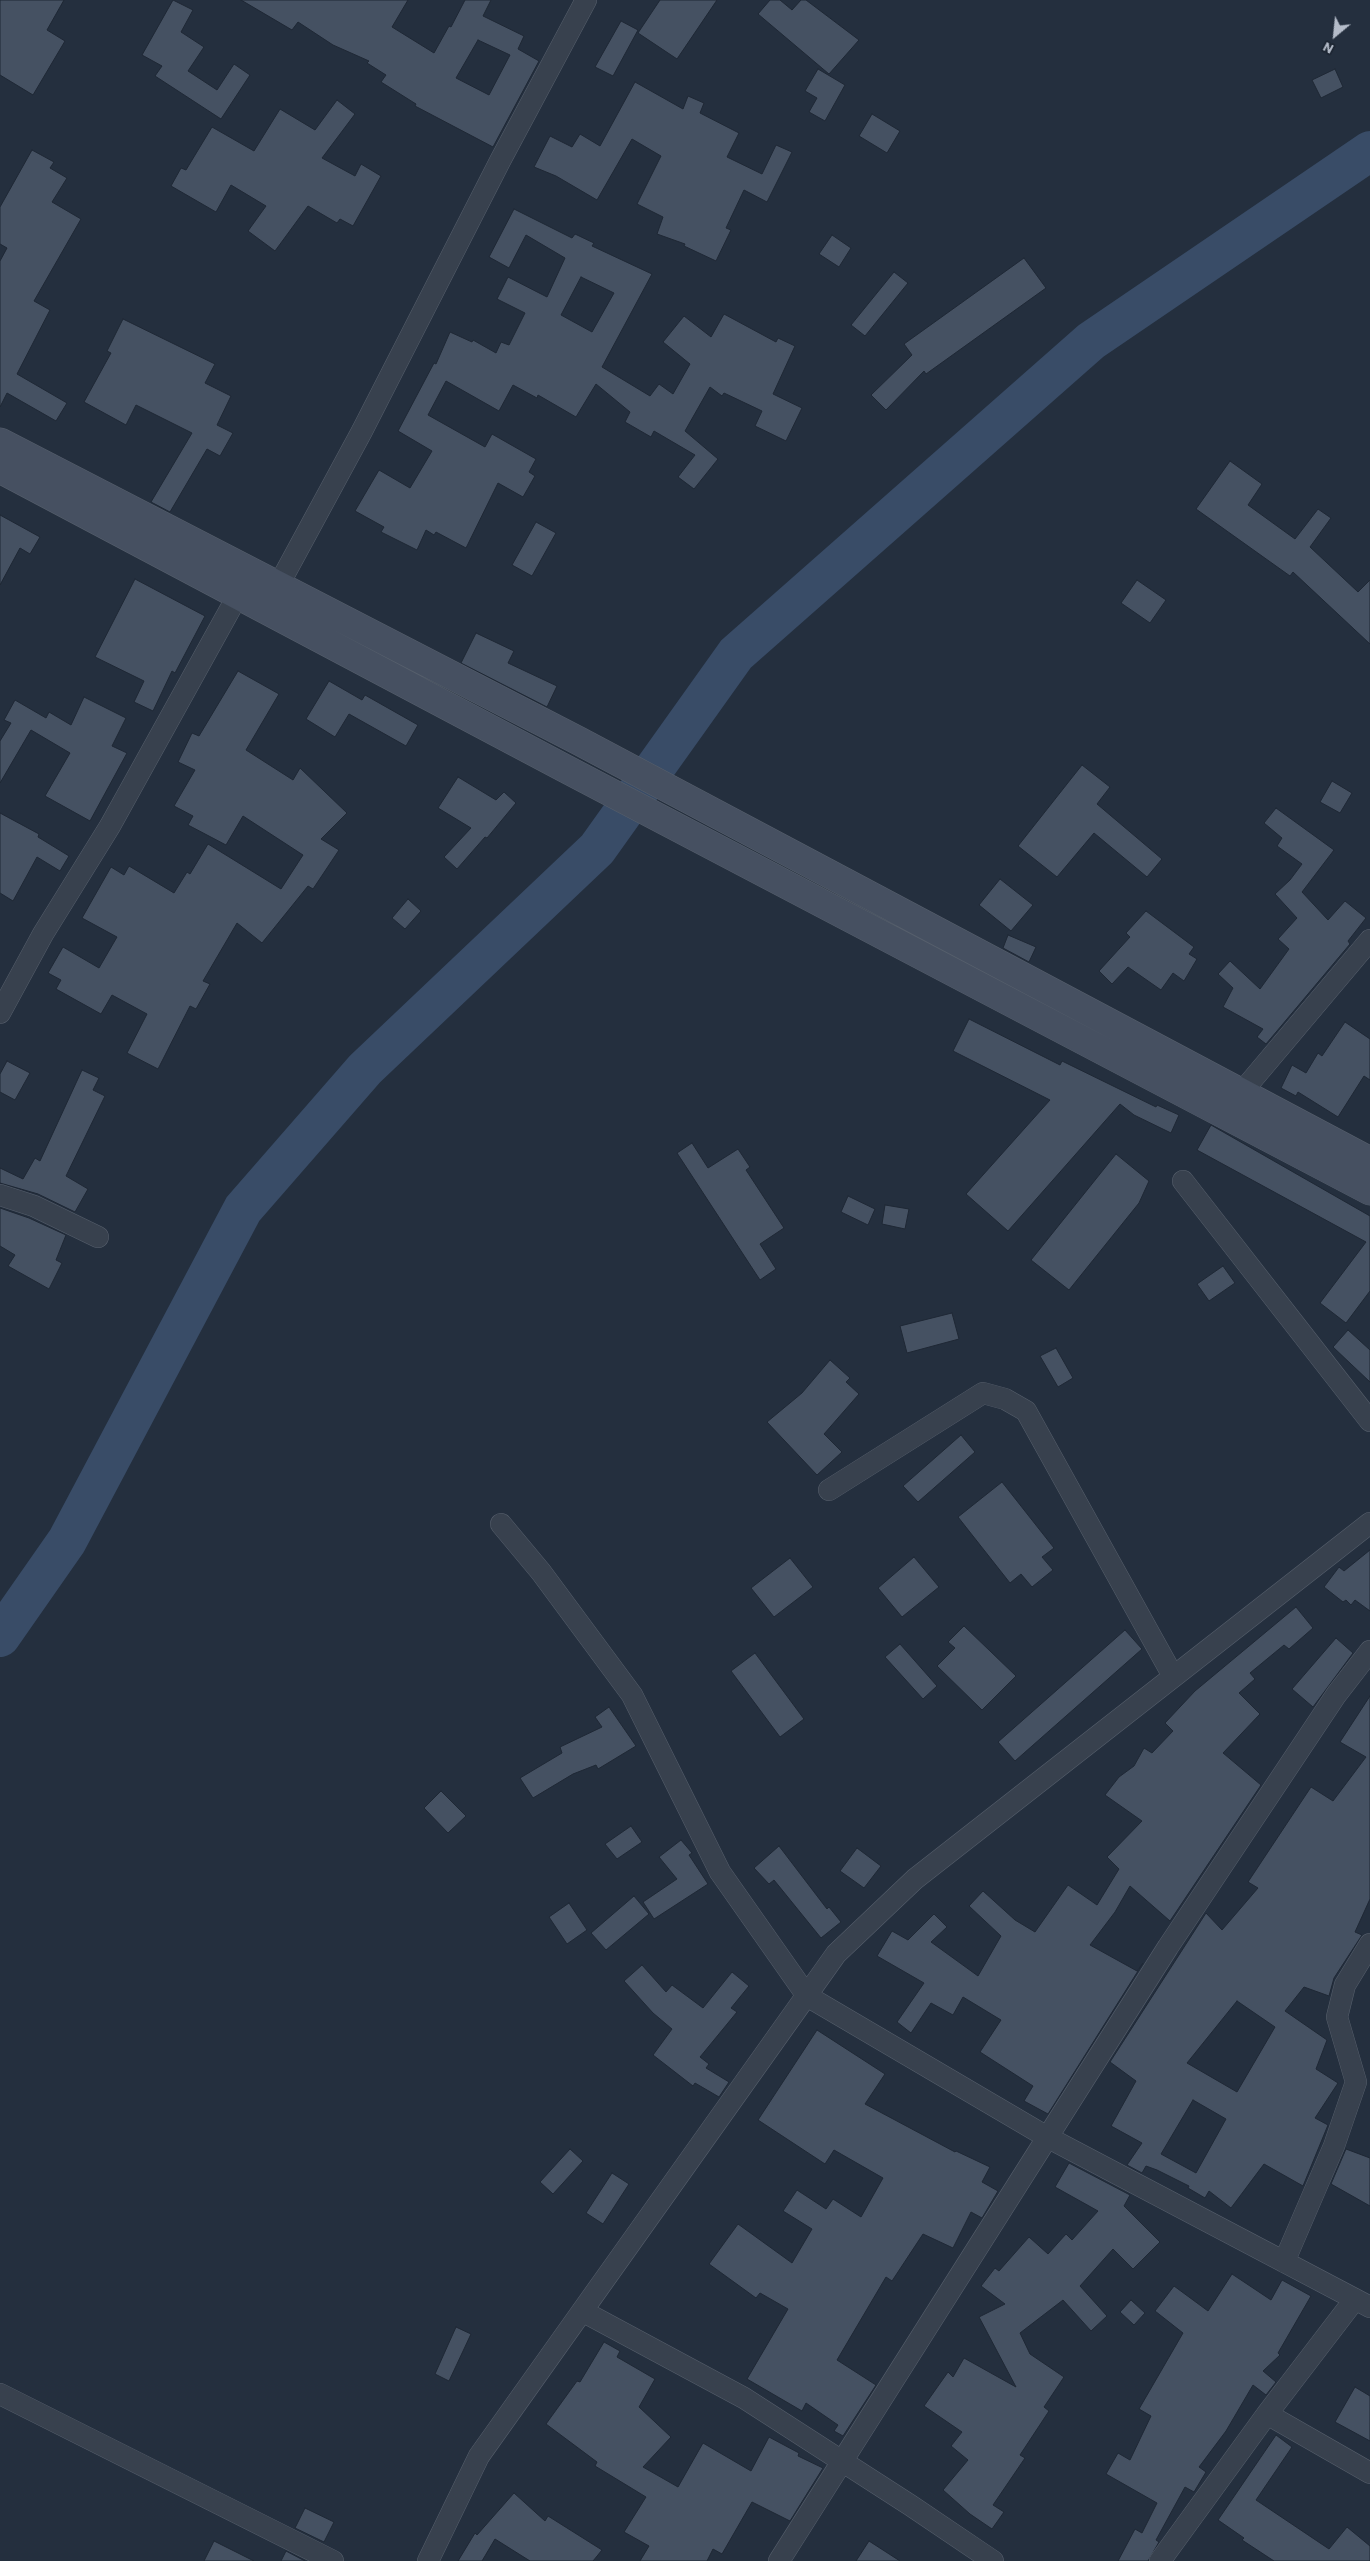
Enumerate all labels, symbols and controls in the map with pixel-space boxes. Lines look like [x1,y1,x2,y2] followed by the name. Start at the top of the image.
[1310,10,1360,60] north arrow
[1320,39,1336,58] text: N

